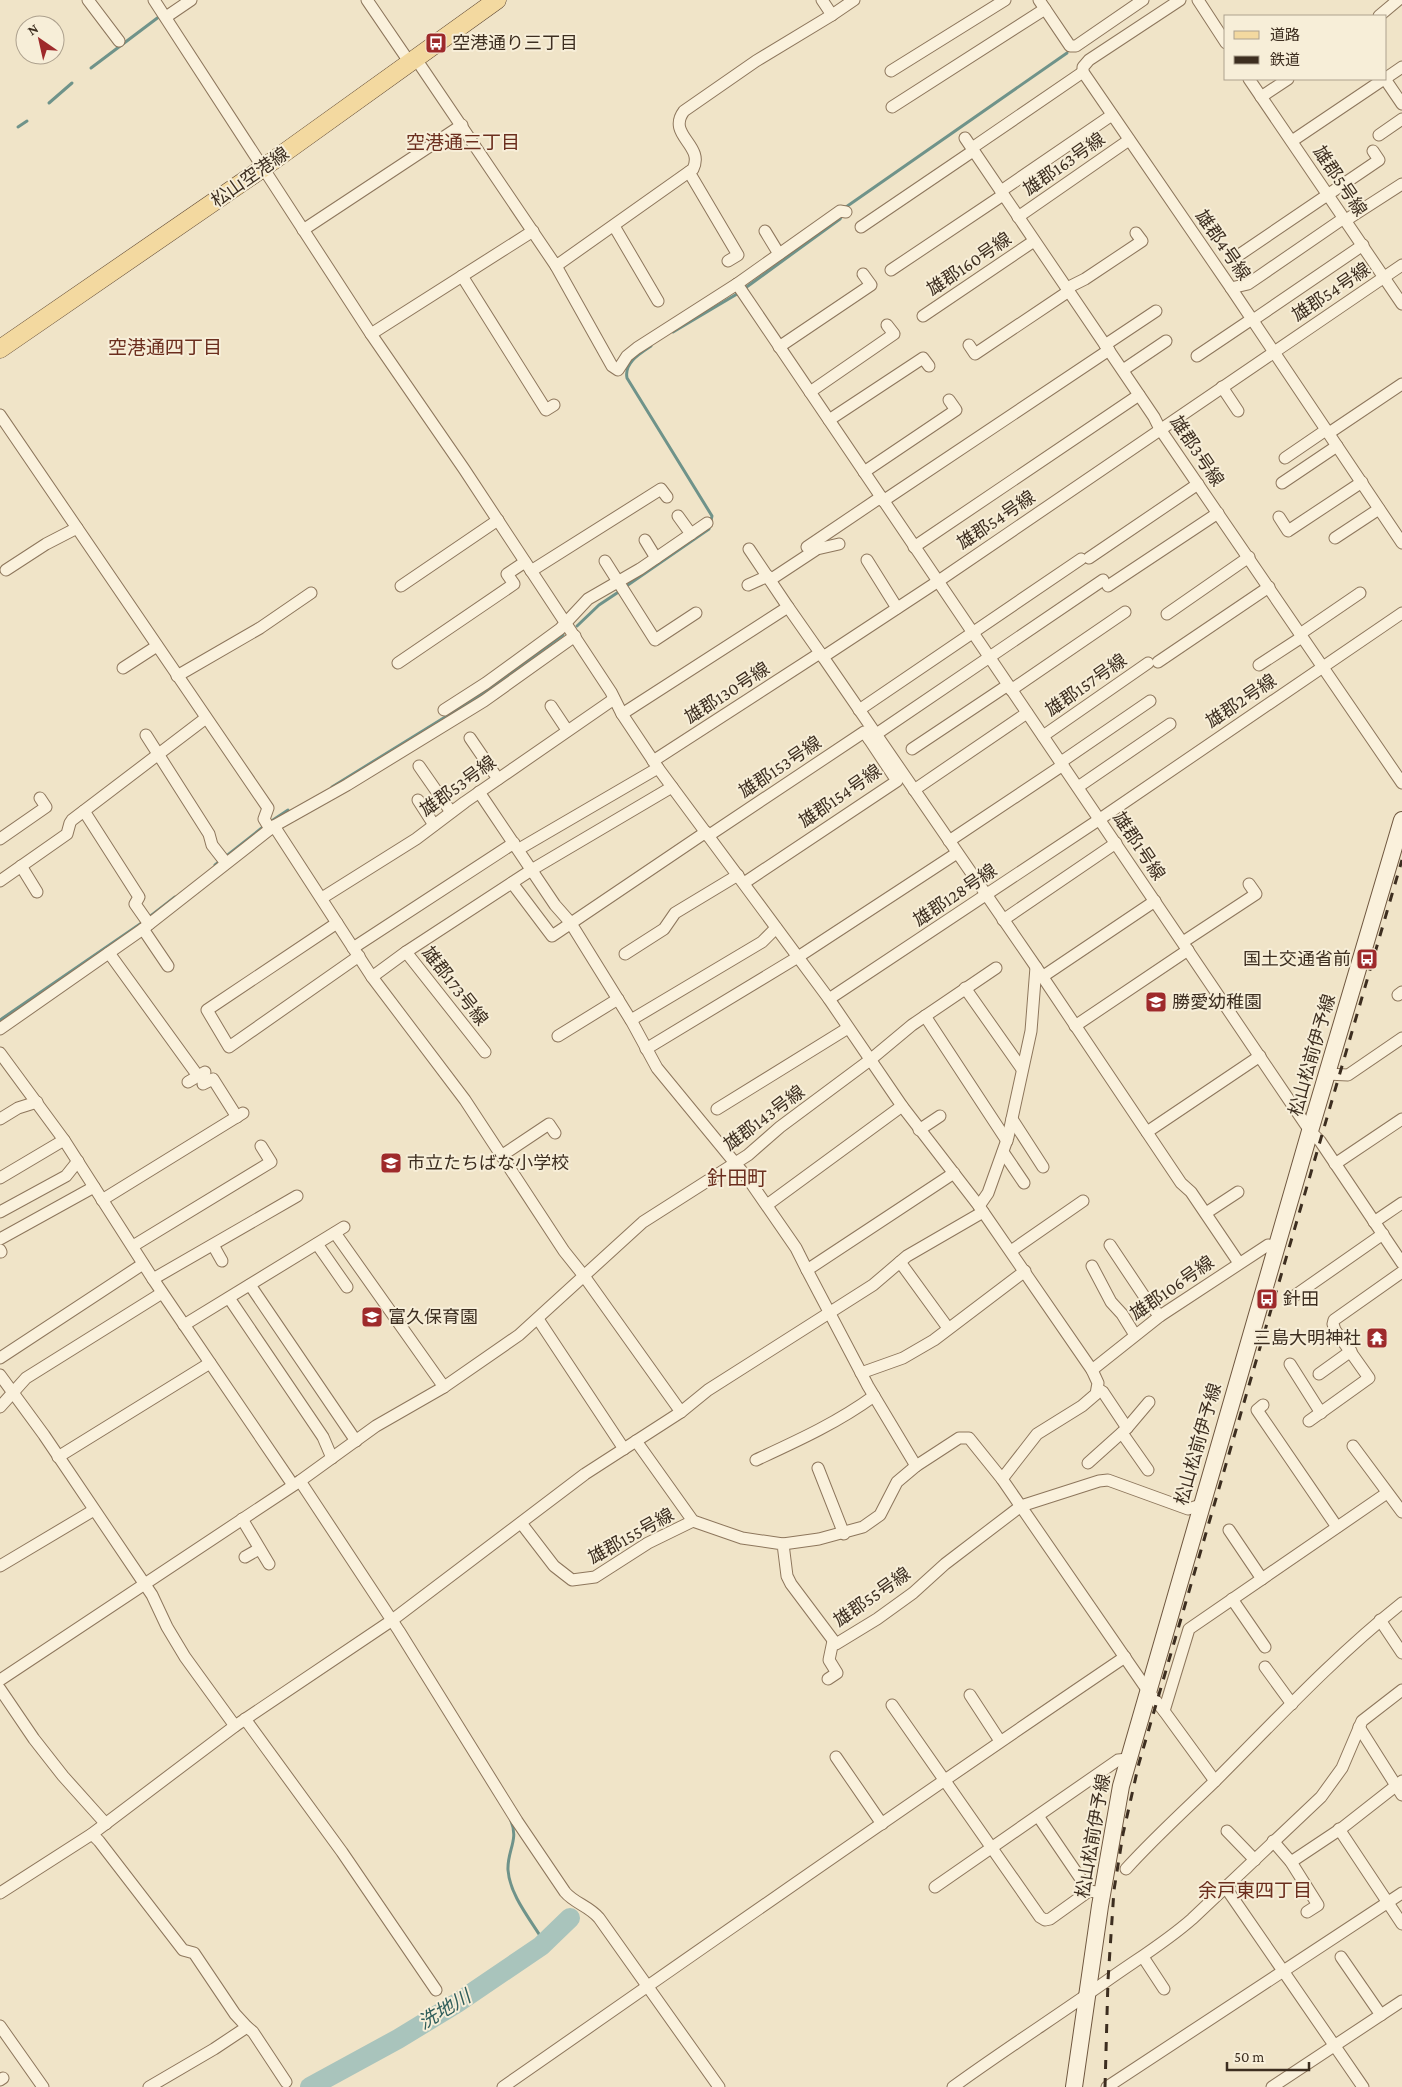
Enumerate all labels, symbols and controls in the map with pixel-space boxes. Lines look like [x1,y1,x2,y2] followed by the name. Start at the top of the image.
[15,15,65,65] north arrow
[1224,15,1387,80] legend
[24,20,42,39] text: N
[1270,27,1300,43] text: 道路
[424,31,448,55] bus stop icon: 空港通り三丁目
[452,33,578,53] place label: 空港通り三丁目
[1270,52,1300,68] text: 鉄道
[1019,129,1109,199] street label: 雄郡163号線
[406,132,520,153] district label: 空港通三丁目
[1309,142,1371,220] street label: 雄郡5号線
[207,143,293,211] street label: 松山空港線
[1192,206,1254,284] street label: 雄郡4号線
[923,229,1015,299] street label: 雄郡160号線
[1288,259,1374,325] street label: 雄郡54号線
[108,337,222,358] district label: 空港通四丁目
[1166,412,1228,490] street label: 雄郡3号線
[953,487,1039,553] street label: 雄郡54号線
[1042,650,1130,720] street label: 雄郡157号線
[681,658,773,728] street label: 雄郡130号線
[1202,670,1280,732] street label: 雄郡2号線
[735,732,825,802] street label: 雄郡153号線
[416,752,500,820] street label: 雄郡53号線
[795,760,885,832] street label: 雄郡154号線
[1109,808,1169,884] street label: 雄郡1号線
[910,860,1000,930] street label: 雄郡128号線
[418,943,492,1029] street label: 雄郡173号線
[1355,947,1379,971] bus stop icon: 国土交通省前
[1243,949,1351,969] place label: 国土交通省前
[1144,990,1168,1014] school or university icon: 勝愛幼稚園
[1172,992,1262,1012] place label: 勝愛幼稚園
[1285,992,1339,1118] street label: 松山松前伊予線
[720,1081,808,1155] street label: 雄郡143号線
[379,1151,403,1175] school or university icon: 市立たちばな小学校
[407,1153,569,1173] place label: 市立たちばな小学校
[707,1167,767,1189] district label: 針田町
[1126,1252,1218,1324] street label: 雄郡106号線
[1255,1287,1279,1311] bus stop icon: 針田
[1283,1289,1319,1309] place label: 針田
[360,1305,384,1329] school or university icon: 富久保育園
[388,1307,478,1327] place label: 富久保育園
[1365,1326,1389,1350] temple icon: 三島大明神社
[1253,1328,1361,1348] place label: 三島大明神社
[1171,1381,1225,1507] street label: 松山松前伊予線
[585,1504,677,1568] street label: 雄郡155号線
[830,1563,914,1631] street label: 雄郡55号線
[1072,1772,1114,1900] street label: 松山松前伊予線
[1198,1880,1312,1901] district label: 余戸東四丁目
[414,1985,476,2033] water label: 洗地川
[1227,2040,1310,2072] scale bar
[1234,2049,1264,2065] text: 50 m

